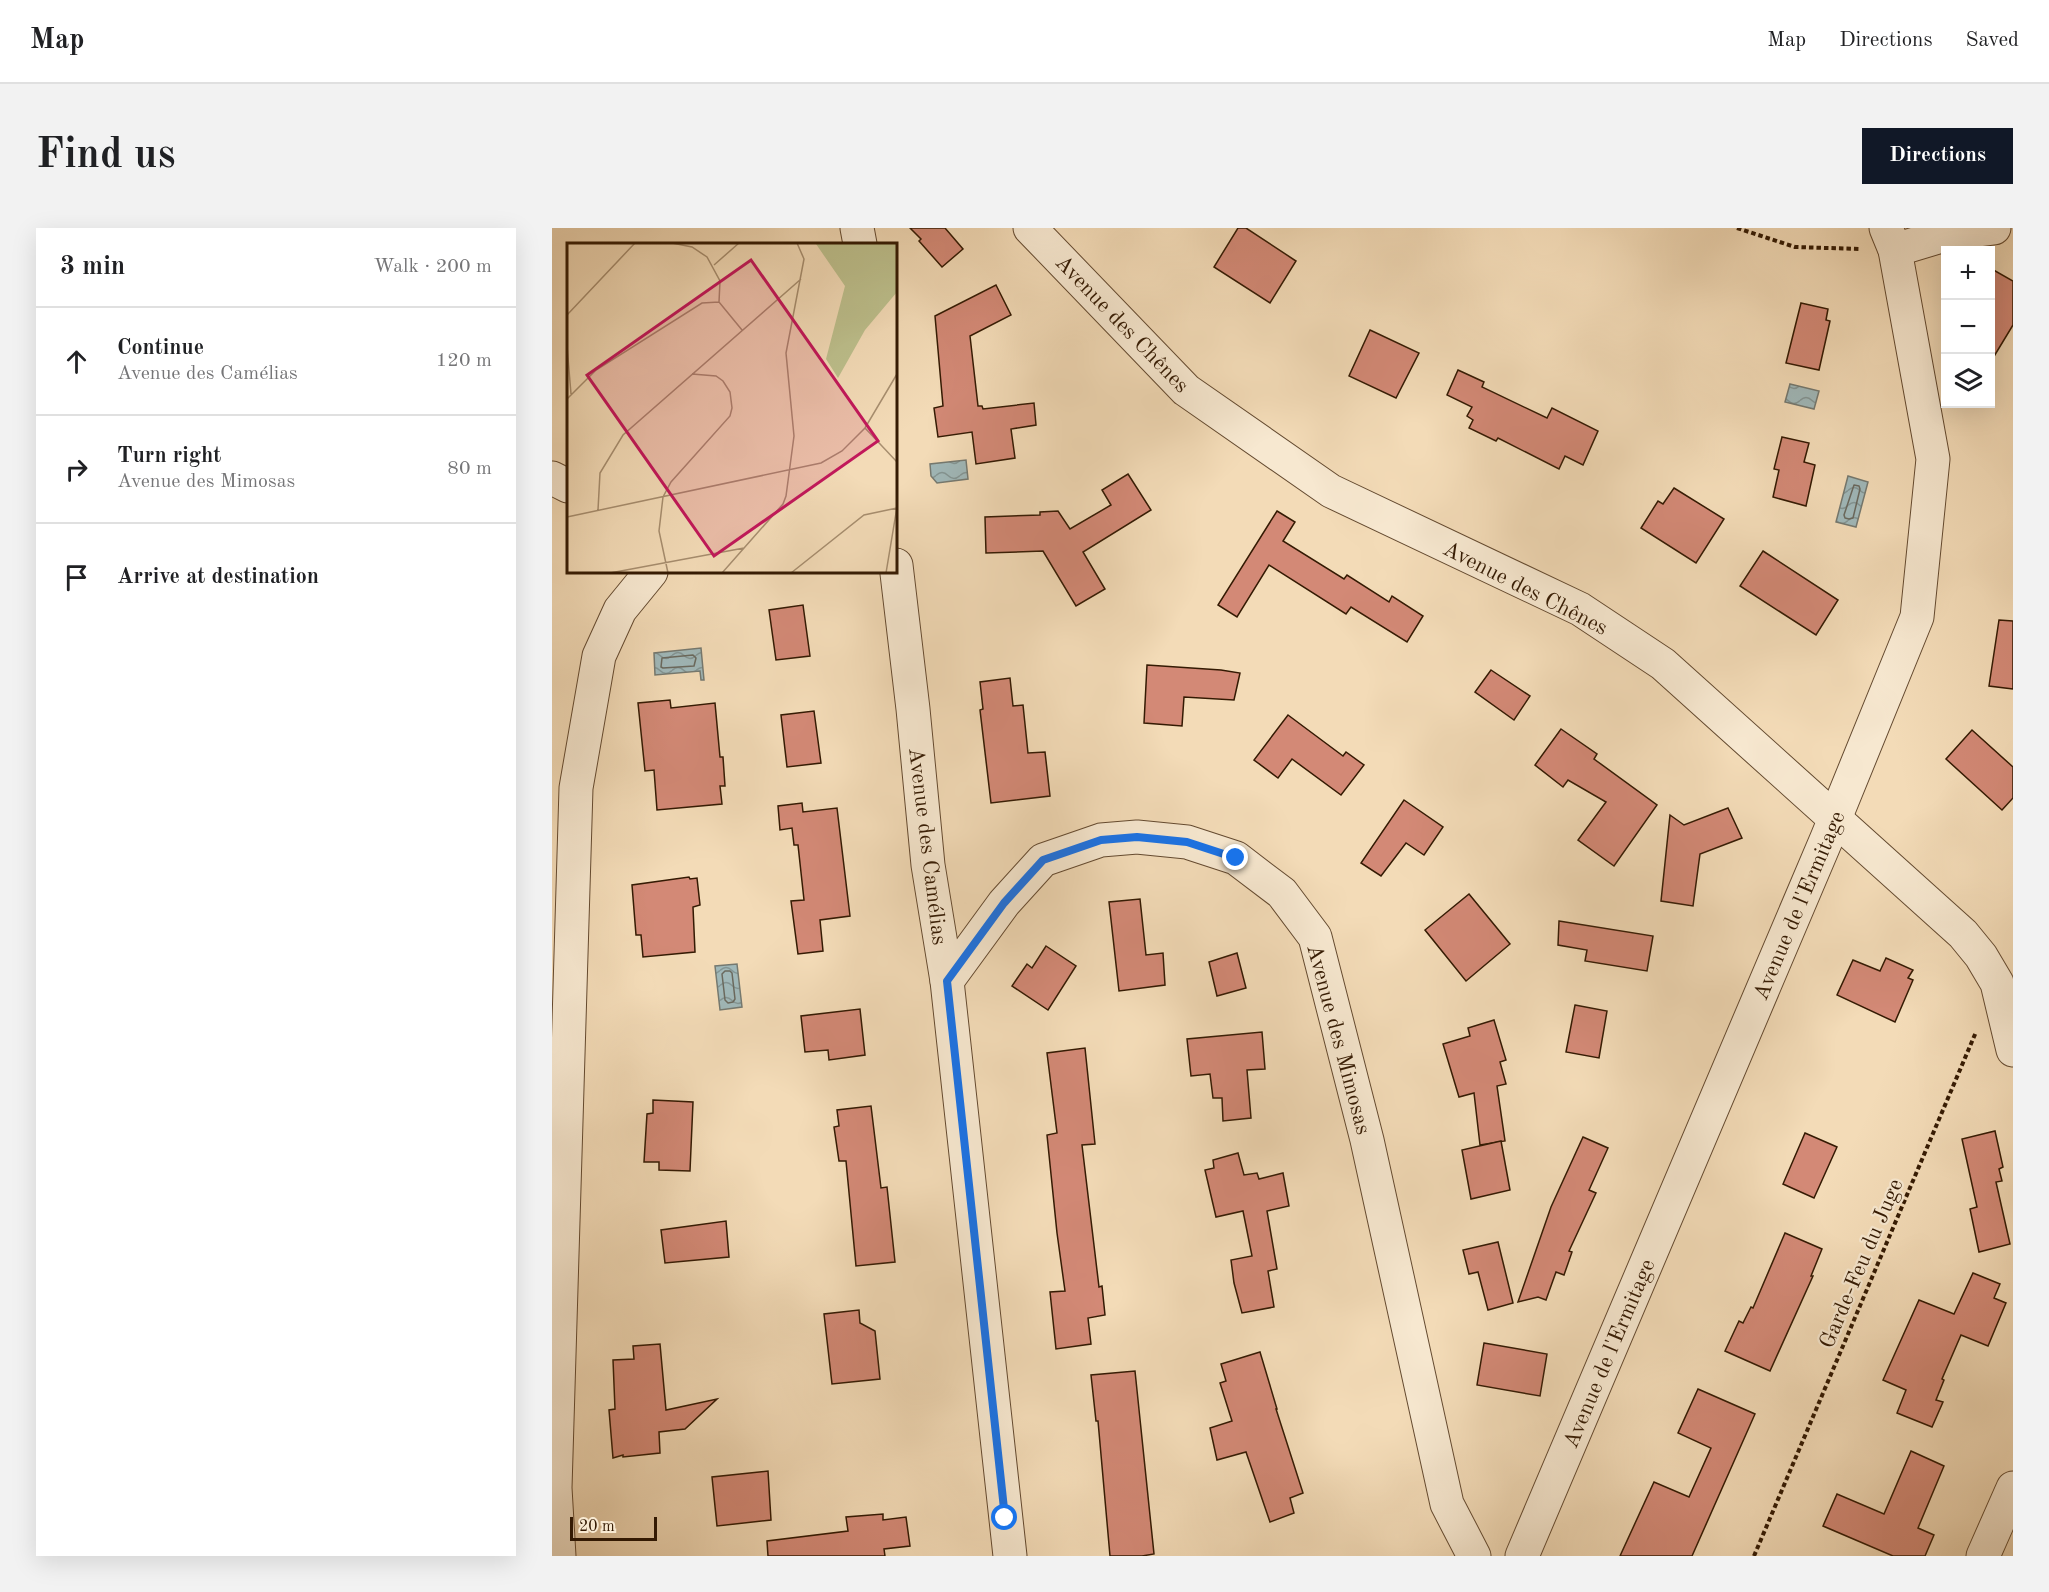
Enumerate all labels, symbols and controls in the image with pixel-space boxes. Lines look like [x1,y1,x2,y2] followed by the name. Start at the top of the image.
[30,27,84,55] text: Map
[1767,30,1806,51] text: Map
[1839,30,1933,51] text: Directions
[1966,30,2019,51] text: Saved
[1862,128,2013,184] button: Directions
[36,135,175,177] text: Find us
[567,243,897,573] inset map
[1941,246,1995,408] map controls
[1941,246,1995,300] button: +
[1051,251,1193,397] street label: Avenue des Chênes
[60,254,125,280] text: 3 min
[373,257,492,277] text: Walk · 200 m
[1941,300,1995,354] button: −
[117,337,204,359] text: Continue
[60,345,93,378] icon: ahead
[436,351,492,371] text: 120 m
[1941,354,1995,408] button: layers
[117,364,298,384] text: Avenue des Camélias
[117,445,221,467] text: Turn right
[60,453,93,486] icon: right
[447,459,492,479] text: 80 m
[117,472,295,492] text: Avenue des Mimosas
[1439,538,1611,640] street label: Avenue des Chênes
[60,561,93,594] icon: arrive
[117,566,319,588] text: Arrive at destination
[904,746,950,946] street label: Avenue des Camélias
[1750,808,1850,1004] street label: Avenue de l'Ermitage
[1222,844,1248,870] route end
[1302,942,1374,1137] street label: Avenue des Mimosas
[1816,1176,1907,1352] street label: Garde-Feu du Juge
[1560,1256,1660,1452] street label: Avenue de l'Ermitage
[991,1504,1017,1530] route start
[570,1514,657,1542] scale bar
[579,1519,615,1535] text: 20 m

